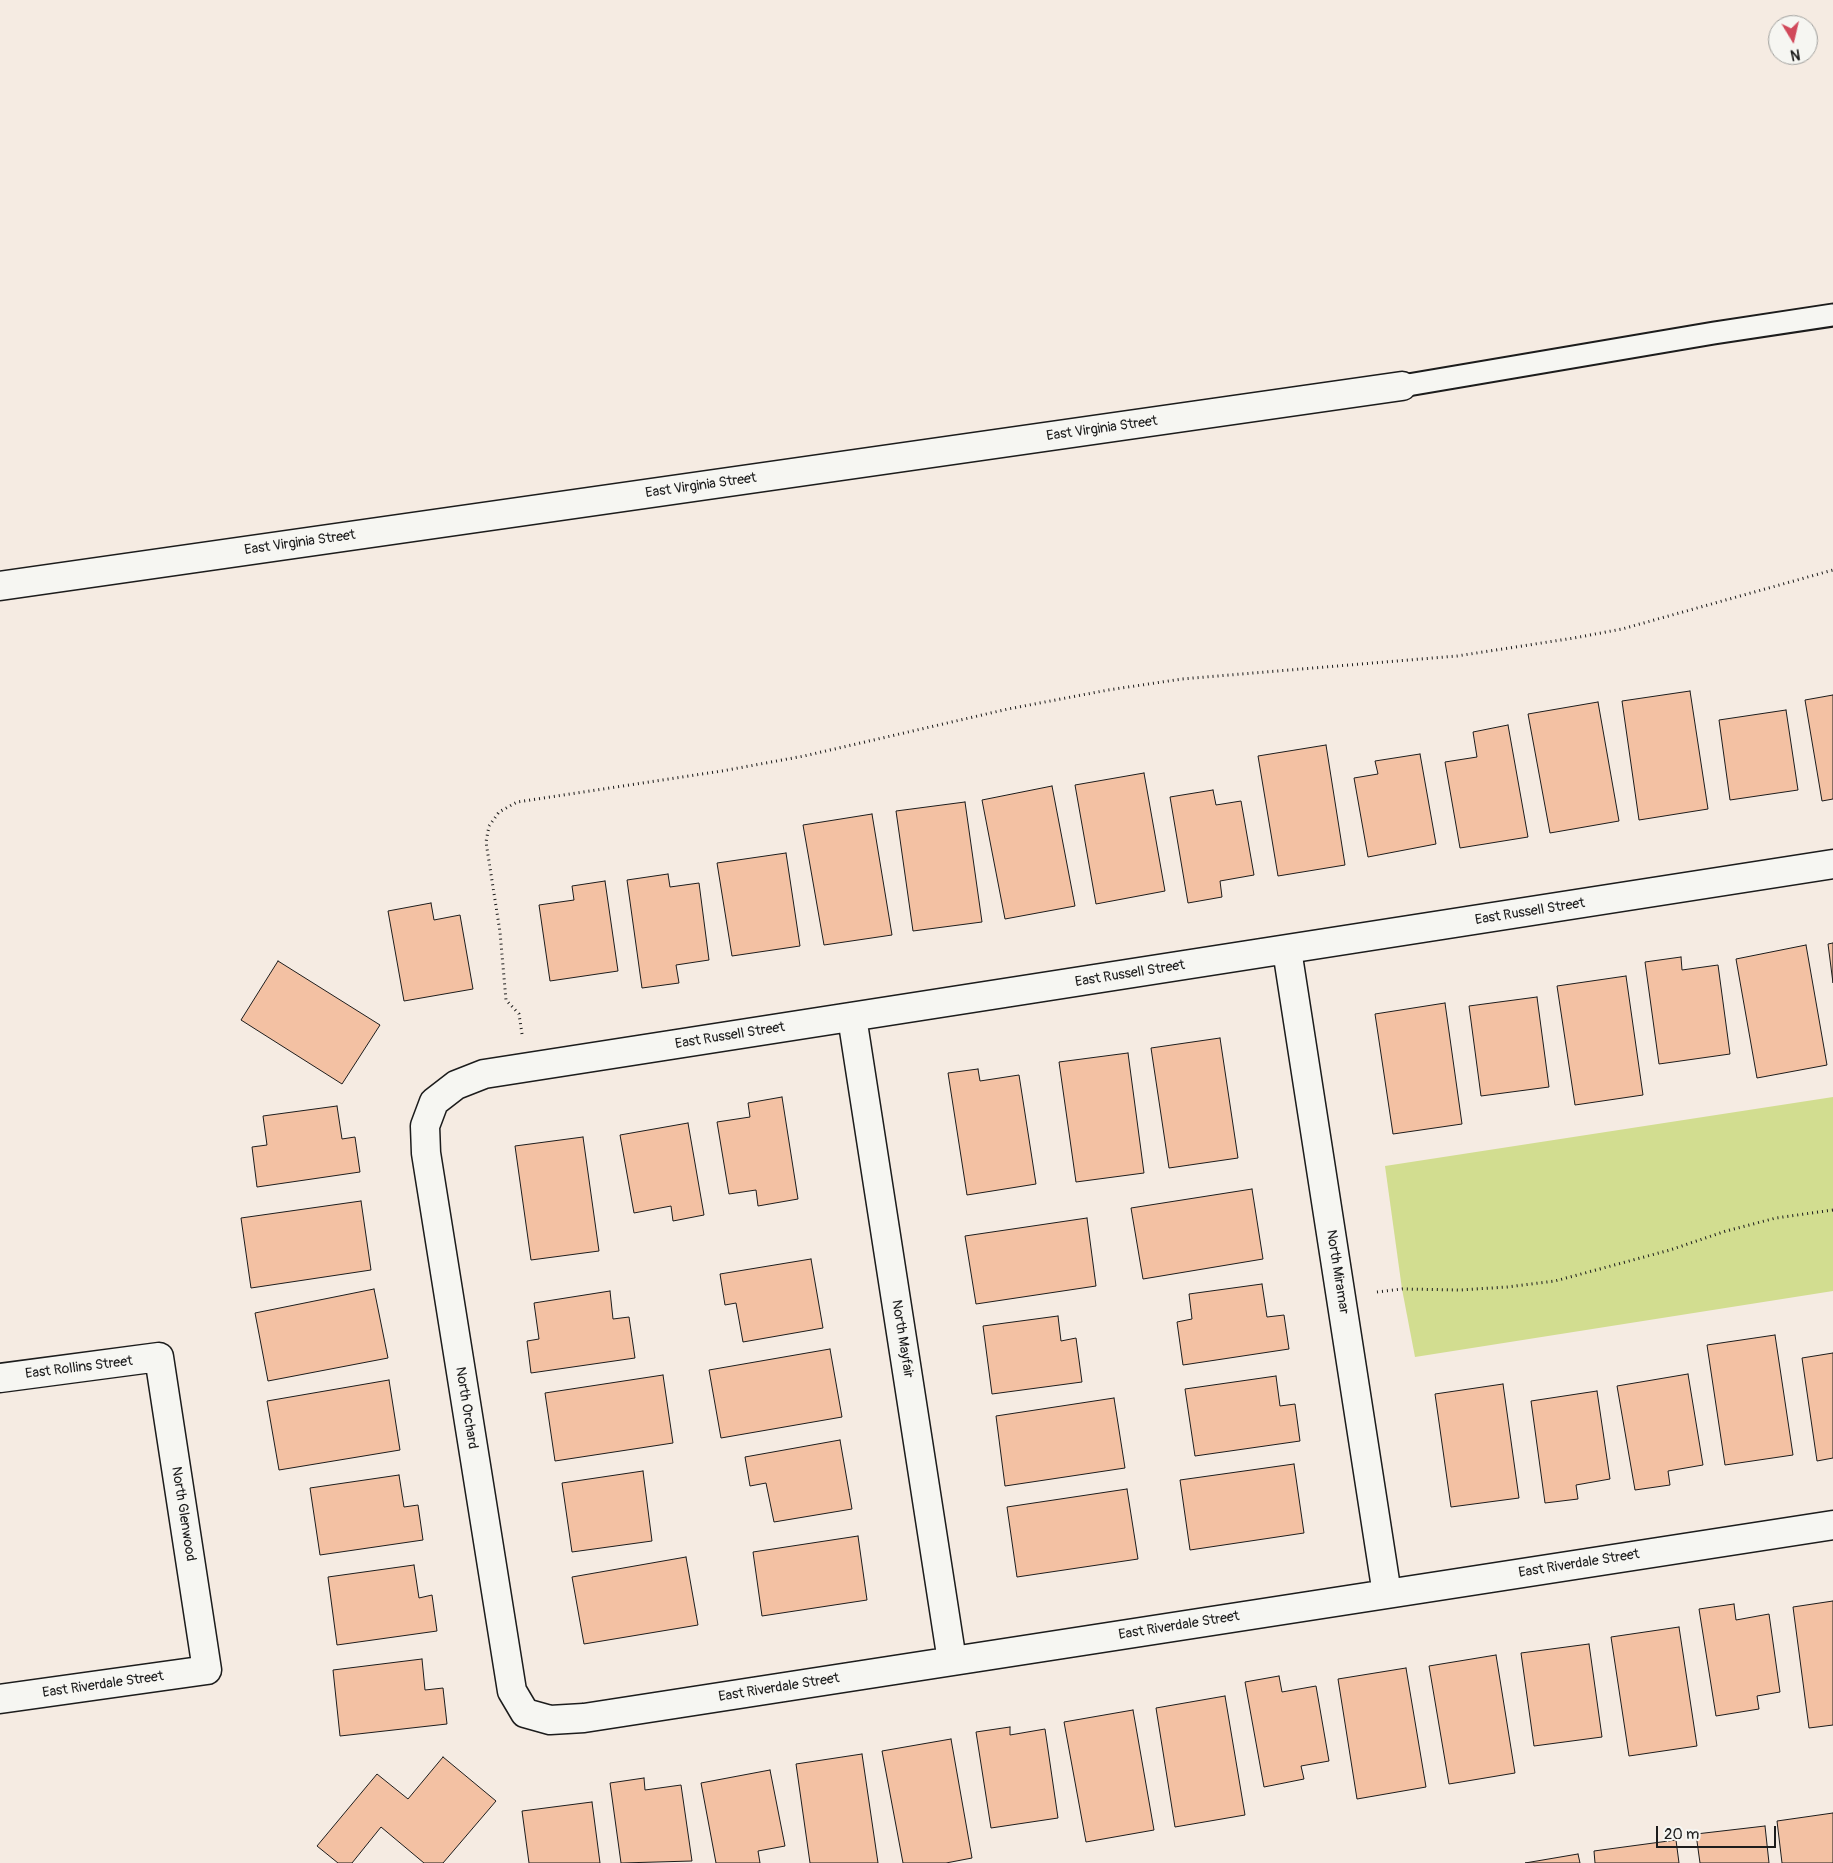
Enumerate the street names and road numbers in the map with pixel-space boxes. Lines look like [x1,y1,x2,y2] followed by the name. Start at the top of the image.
[1045,413,1159,445] street label: East Virginia Street
[644,470,758,502] street label: East Virginia Street
[243,527,357,559] street label: East Virginia Street
[1474,895,1586,929] street label: East Russell Street
[1074,957,1186,991] street label: East Russell Street
[674,1019,786,1053] street label: East Russell Street
[1322,1229,1352,1315] street label: North Miramar
[888,1299,916,1379] street label: North Mayfair
[24,1353,134,1383] street label: East Rollins Street
[451,1366,481,1450] street label: North Orchard
[167,1465,199,1563] street label: North Glenwood
[1517,1546,1641,1582] street label: East Riverdale Street
[1117,1608,1241,1644] street label: East Riverdale Street
[41,1668,165,1702] street label: East Riverdale Street
[717,1670,841,1706] street label: East Riverdale Street

